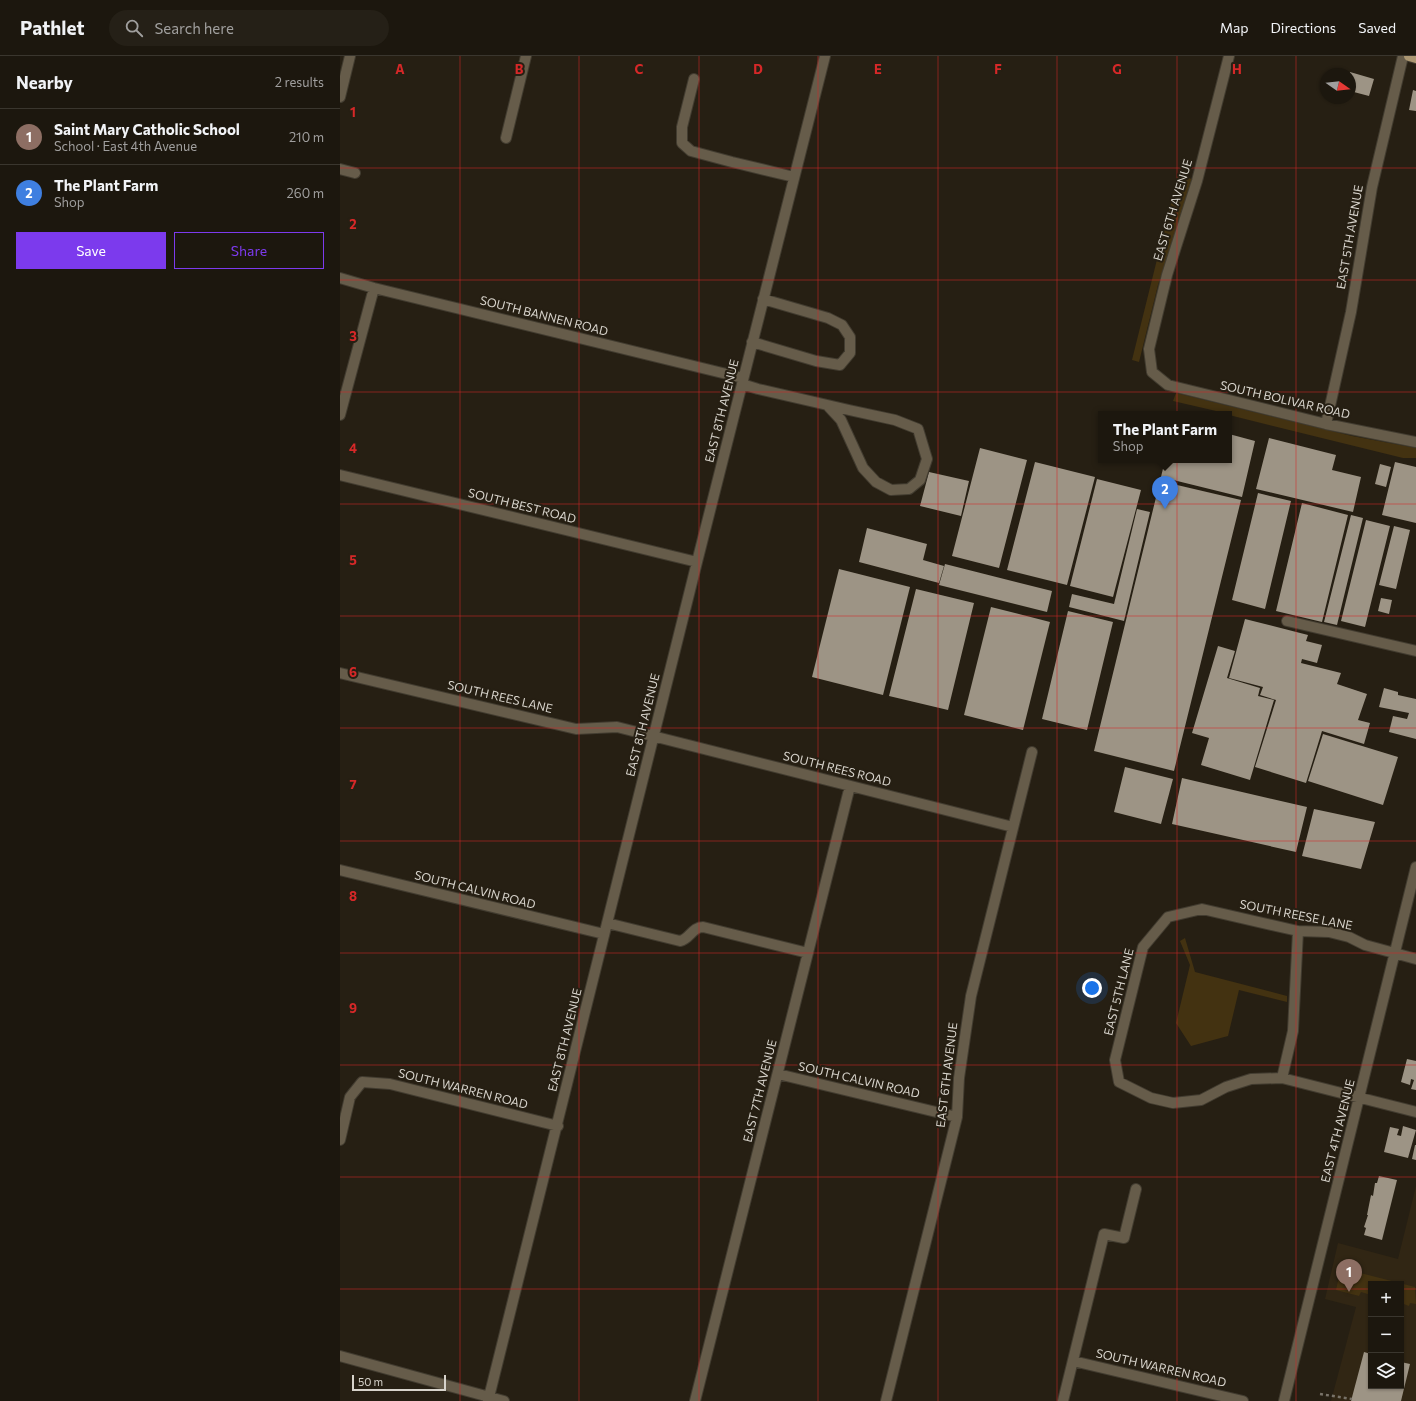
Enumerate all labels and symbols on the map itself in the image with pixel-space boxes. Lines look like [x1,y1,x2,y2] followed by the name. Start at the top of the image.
[395,61,405,77] text: A
[515,61,524,77] text: B
[635,61,644,77] text: C
[753,61,763,77] text: D
[874,61,882,77] text: E
[994,61,1002,77] text: F
[1112,61,1122,77] text: G
[1232,61,1242,77] text: H
[1320,68,1356,104] north arrow
[350,104,356,120] text: 1
[1150,157,1194,262] street label: EAST 6TH AVENUE
[1333,184,1365,290] street label: EAST 5TH AVENUE
[349,216,357,232] text: 2
[479,292,610,338] street label: SOUTH BANNEN ROAD
[349,328,357,344] text: 3
[701,358,741,464] street label: EAST 8TH AVENUE
[1219,377,1352,421] street label: SOUTH BOLIVAR ROAD
[349,440,357,456] text: 4
[1152,476,1178,509] pin: 2
[467,485,578,525] street label: SOUTH BEST ROAD
[349,552,357,568] text: 5
[349,664,357,680] text: 6
[622,672,662,778] street label: EAST 8TH AVENUE
[446,677,554,715] street label: SOUTH REES LANE
[782,748,893,788] street label: SOUTH REES ROAD
[349,776,357,792] text: 7
[413,867,537,911] street label: SOUTH CALVIN ROAD
[349,888,357,904] text: 8
[1239,896,1354,932] street label: SOUTH REESE LANE
[1100,947,1136,1037] street label: EAST 5TH LANE
[1082,978,1102,998] your location
[544,987,584,1093] street label: EAST 8TH AVENUE
[349,1000,357,1016] text: 9
[933,1022,959,1128] street label: EAST 6TH AVENUE
[739,1038,779,1144] street label: EAST 7TH AVENUE
[797,1058,922,1100] street label: SOUTH CALVIN ROAD
[397,1065,530,1111] street label: SOUTH WARREN ROAD
[1317,1078,1357,1184] street label: EAST 4TH AVENUE
[1336,1259,1362,1292] pin: 1
[1095,1345,1228,1389] street label: SOUTH WARREN ROAD
[352,1373,446,1392] scale bar

